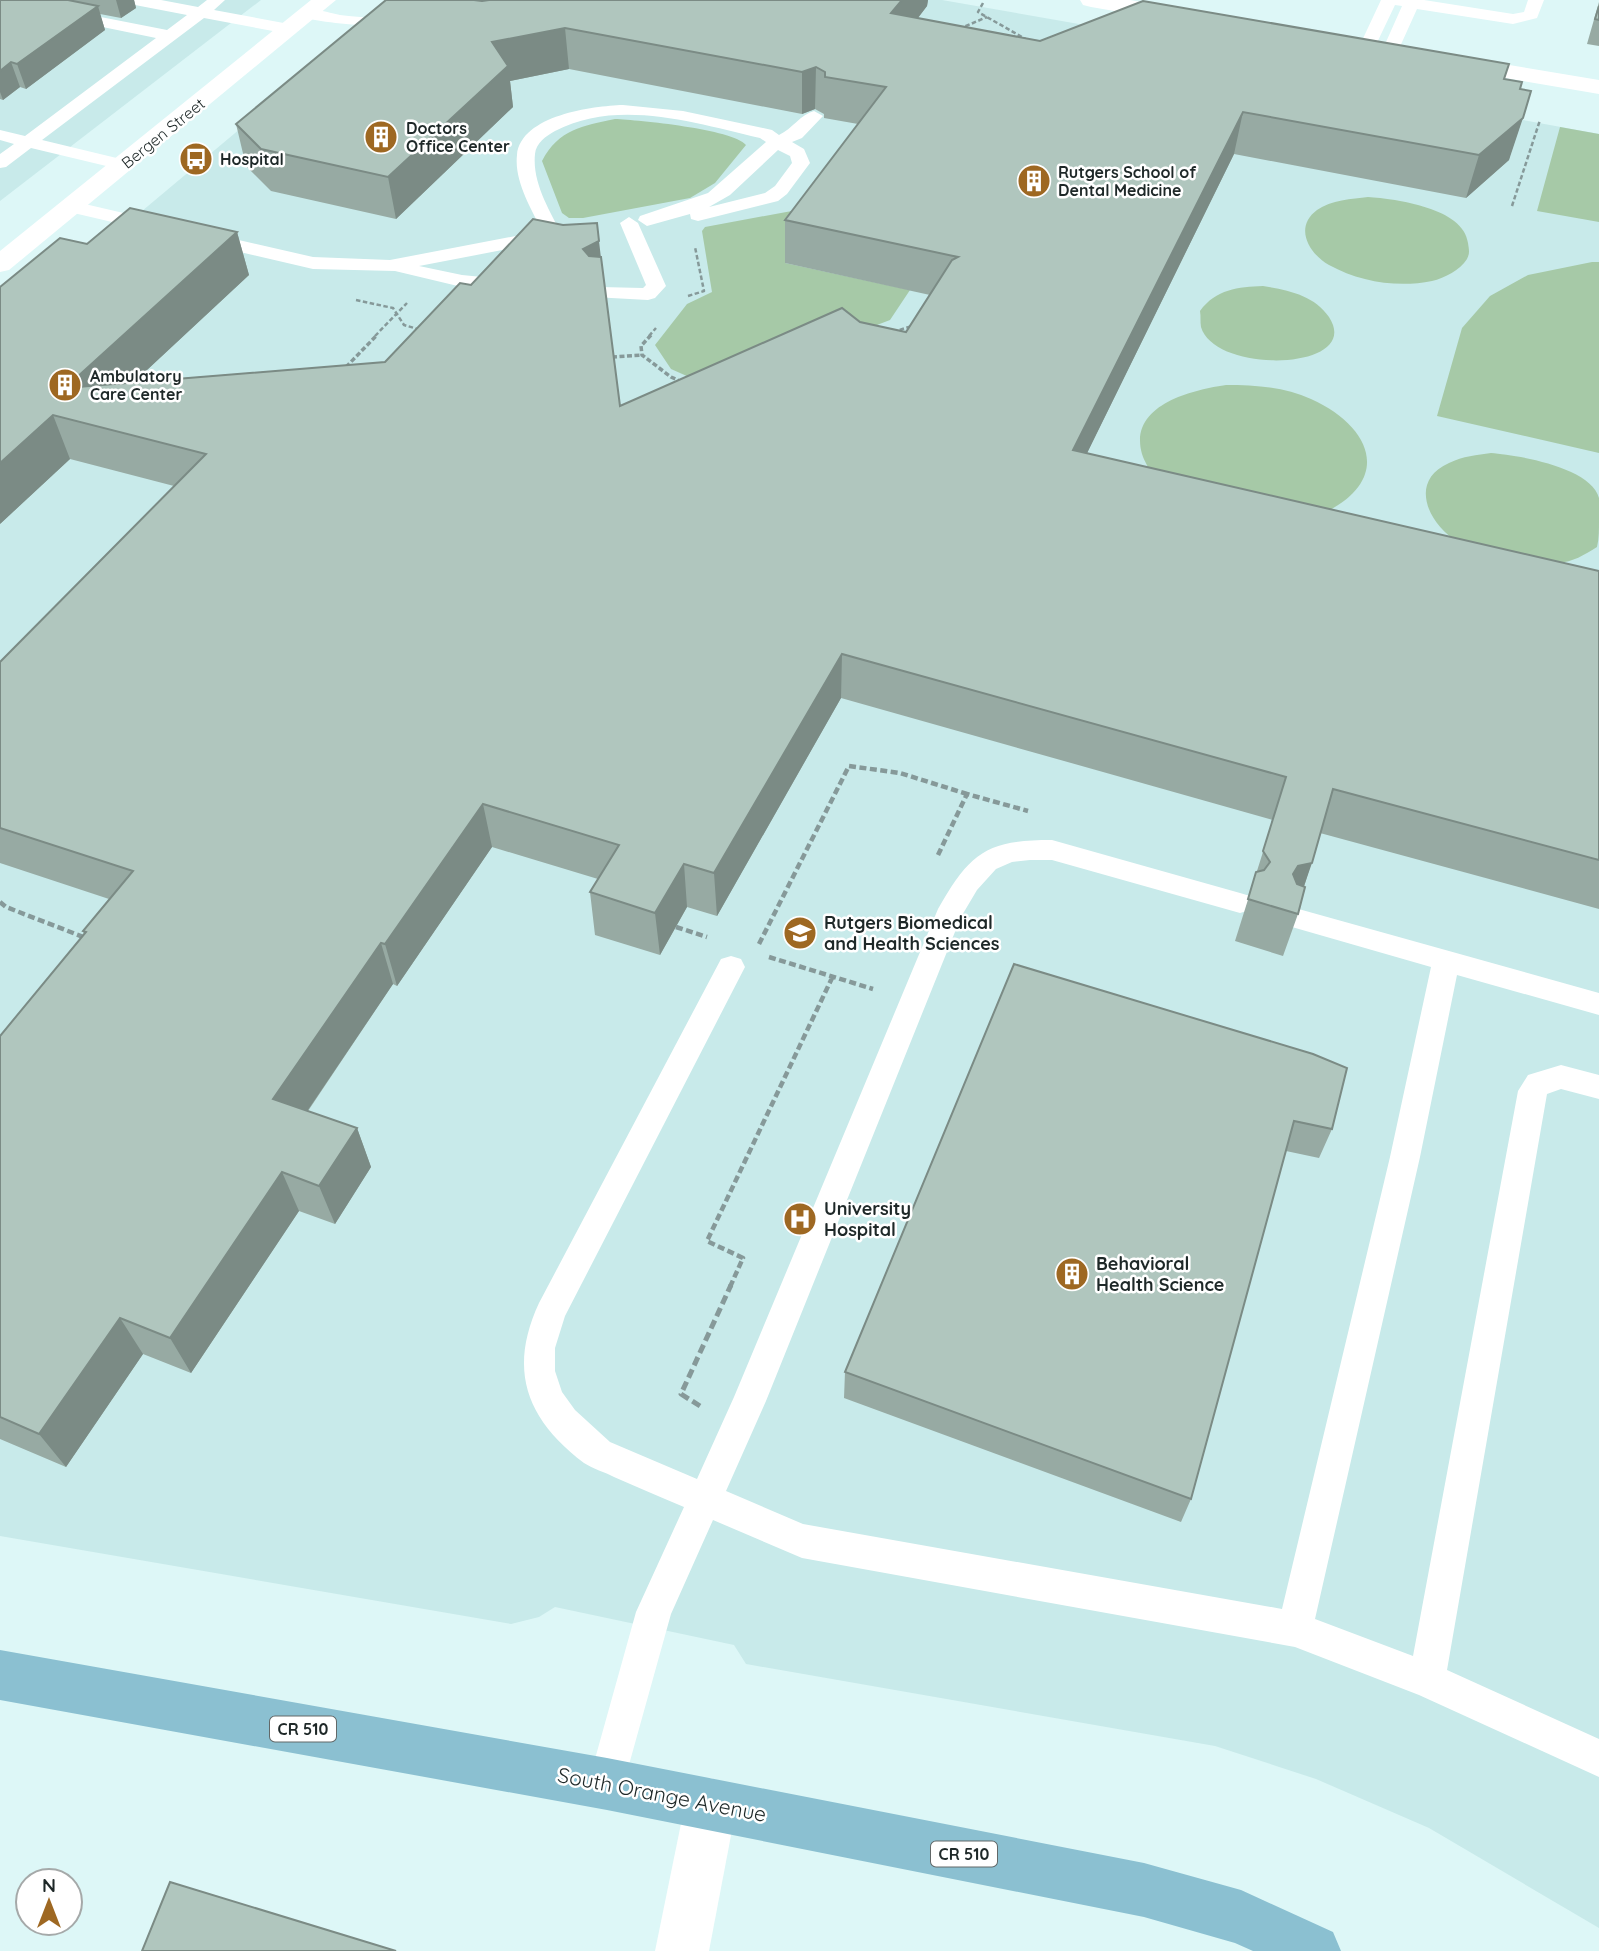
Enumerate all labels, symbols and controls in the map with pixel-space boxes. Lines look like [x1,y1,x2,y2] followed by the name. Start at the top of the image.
[117,93,209,173] street label: Bergen Street
[362,118,400,156] building icon: Doctors Office Center
[406,118,510,156] place label: Doctors Office Center
[177,140,215,178] bus stop icon: Hospital
[220,149,284,169] place label: Hospital
[1015,162,1053,200] building icon: Rutgers School of Dental Medicine
[1058,162,1196,200] place label: Rutgers School of Dental Medicine
[46,366,84,404] building icon: Ambulatory Care Center
[90,366,183,404] place label: Ambulatory Care Center
[824,911,1000,955] place label: Rutgers Biomedical and Health Sciences
[781,914,819,952] school or university icon: Rutgers Biomedical and Health Sciences
[824,1197,911,1241] place label: University Hospital
[781,1200,819,1238] hospital icon: University Hospital
[1096,1252,1224,1296] place label: Behavioral Health Science
[1053,1255,1091,1293] building icon: Behavioral Health Science
[270,1716,336,1742] road number: CR 510
[556,1761,769,1827] street label: South Orange Avenue
[931,1842,997,1866] road number: CR 510
[14,1867,84,1937] north arrow
[42,1873,56,1897] text: N

